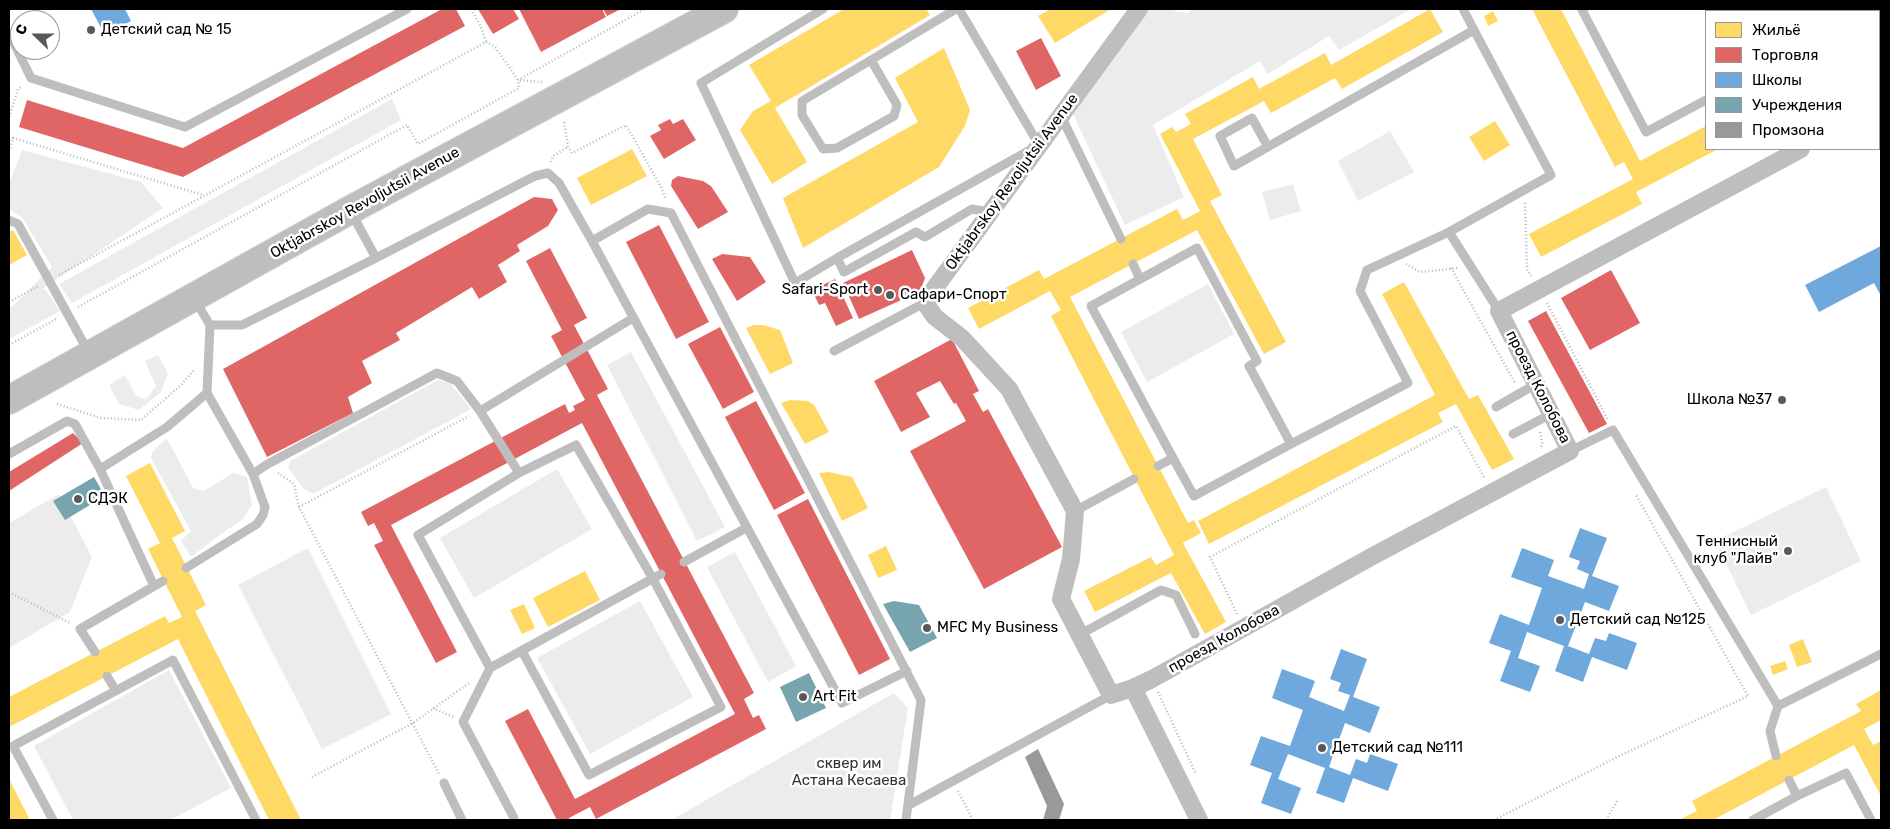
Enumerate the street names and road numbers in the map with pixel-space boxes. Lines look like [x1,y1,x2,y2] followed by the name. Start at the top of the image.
[942,90,1082,274] street label: Oktjabrskoy Revoljutsii Avenue
[267,143,463,263] street label: Oktjabrskoy Revoljutsii Avenue
[1502,328,1574,446] street label: проезд Колобова
[1165,601,1283,677] street label: проезд Колобова

